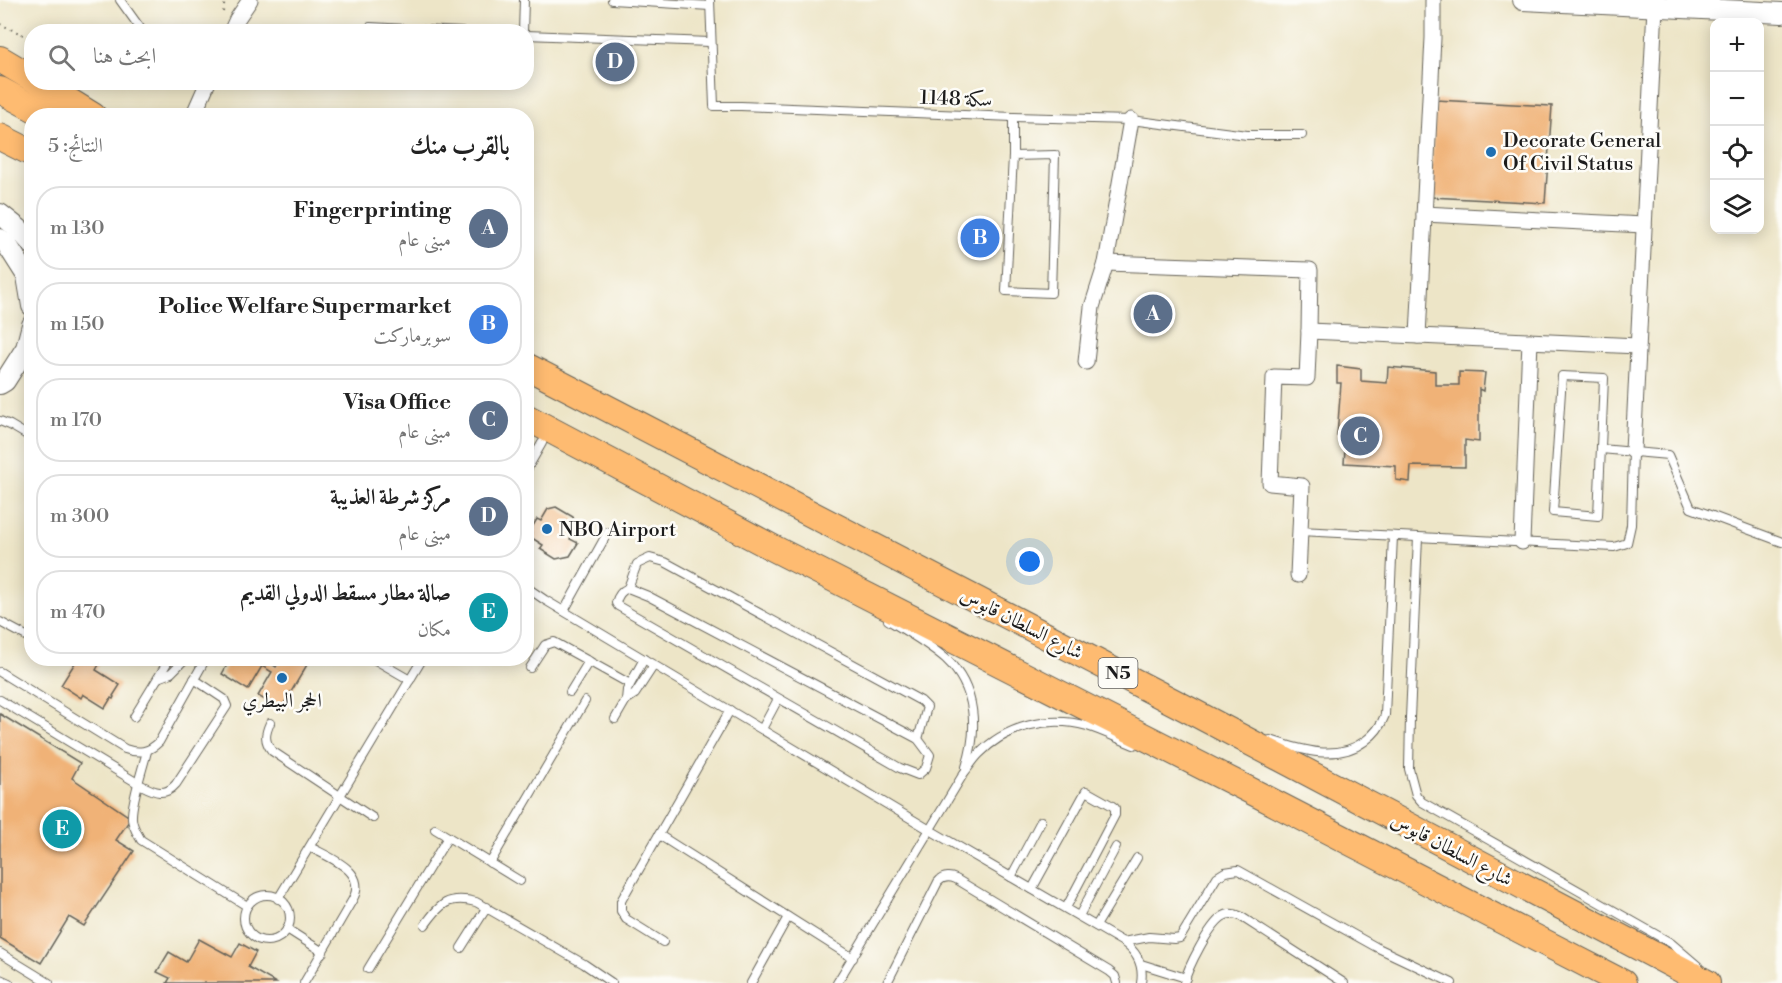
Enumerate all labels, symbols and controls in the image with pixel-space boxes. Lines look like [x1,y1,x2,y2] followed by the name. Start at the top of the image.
[1710,18,1764,234] map controls
[1710,18,1764,72] button: +
[24,24,534,90] search box
[596,40,634,84] pin: D
[45,41,78,74] icon: search
[93,43,156,70] text: ابحث هنا
[1710,72,1764,126] button: −
[919,86,993,113] street label: سكة 1148
[1710,126,1764,180] button: locate
[1503,129,1661,177] place label: Decorate General Of Civil Status
[410,130,510,162] text: بالقرب منك
[48,134,103,159] text: النتائج: 5
[1484,145,1498,159] marker: Decorate General Of Civil Status
[1710,180,1764,234] button: layers
[293,197,451,224] text: Fingerprinting
[50,216,105,241] text: 130 m
[481,216,496,241] text: A
[960,216,1000,260] pin: B
[398,228,451,253] text: مبنى عام
[1134,292,1172,336] pin: A
[159,293,451,320] text: Police Welfare Supermarket
[50,312,105,337] text: 150 m
[481,312,496,337] text: B
[373,324,451,349] text: سوبرماركت
[344,389,451,416] text: Visa Office
[50,408,102,433] text: 170 m
[481,408,496,433] text: C
[1340,414,1380,458] pin: C
[398,420,451,445] text: مبنى عام
[330,484,451,511] text: مركز شرطة العذيبة
[50,504,109,529] text: 300 m
[481,504,496,529] text: D
[559,518,676,543] place label: NBO Airport
[398,522,451,547] text: مبنى عام
[540,522,554,536] marker: NBO Airport
[1015,547,1044,576] your location
[241,580,451,607] text: صالة مطار مسقط الدولي القديم
[954,583,1087,669] street label: شارع السلطان قابوس
[50,600,106,625] text: 470 m
[482,600,495,625] text: E
[417,618,451,643] text: مكان
[1098,658,1138,688] road number: N5
[275,671,289,685] marker: الحجر البيطري
[242,689,322,716] place label: الحجر البيطري
[42,806,82,852] pin: E
[1384,808,1516,896] street label: شارع السلطان قابوس

